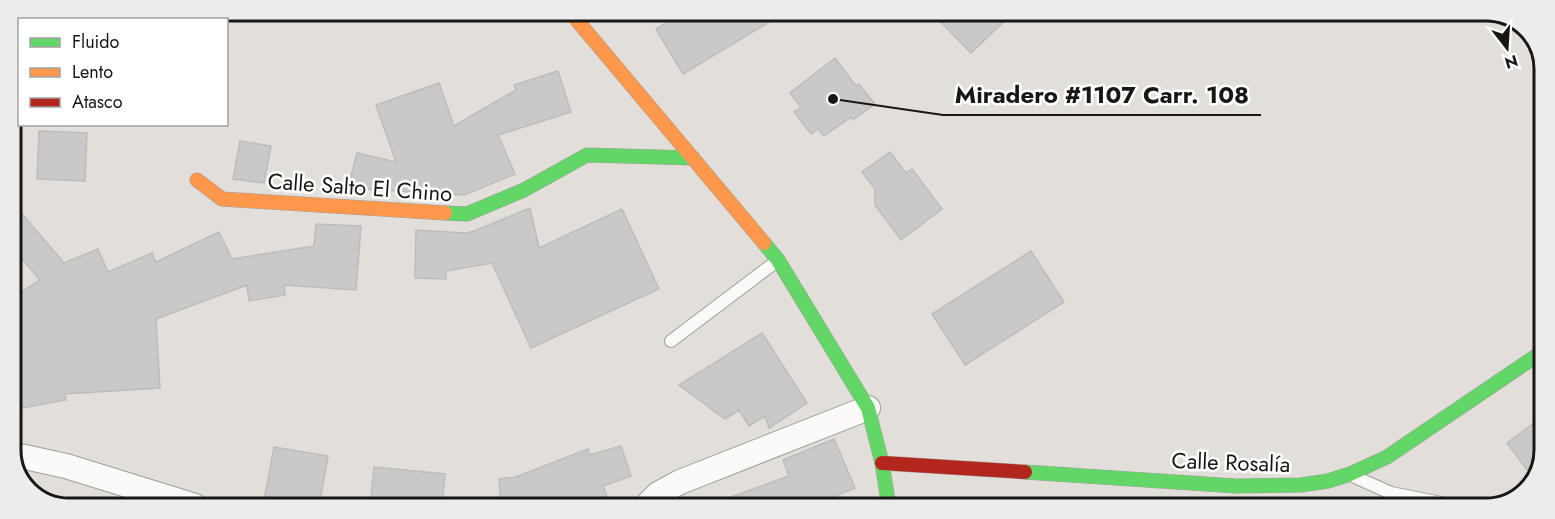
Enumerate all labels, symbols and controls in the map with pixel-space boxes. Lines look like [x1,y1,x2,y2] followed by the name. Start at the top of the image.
[18,18,228,126] legend
[1477,18,1537,78] north arrow
[72,29,120,55] text: Fluido
[1502,49,1521,75] text: N
[72,59,113,85] text: Lento
[943,73,1261,115] callout: Miradero #1107 Carr. 108
[955,77,1249,112] text: Miradero #1107 Carr. 108
[72,89,123,115] text: Atasco
[267,165,453,209] street label: Calle Salto El Chino
[1171,444,1291,480] street label: Calle Rosalía

